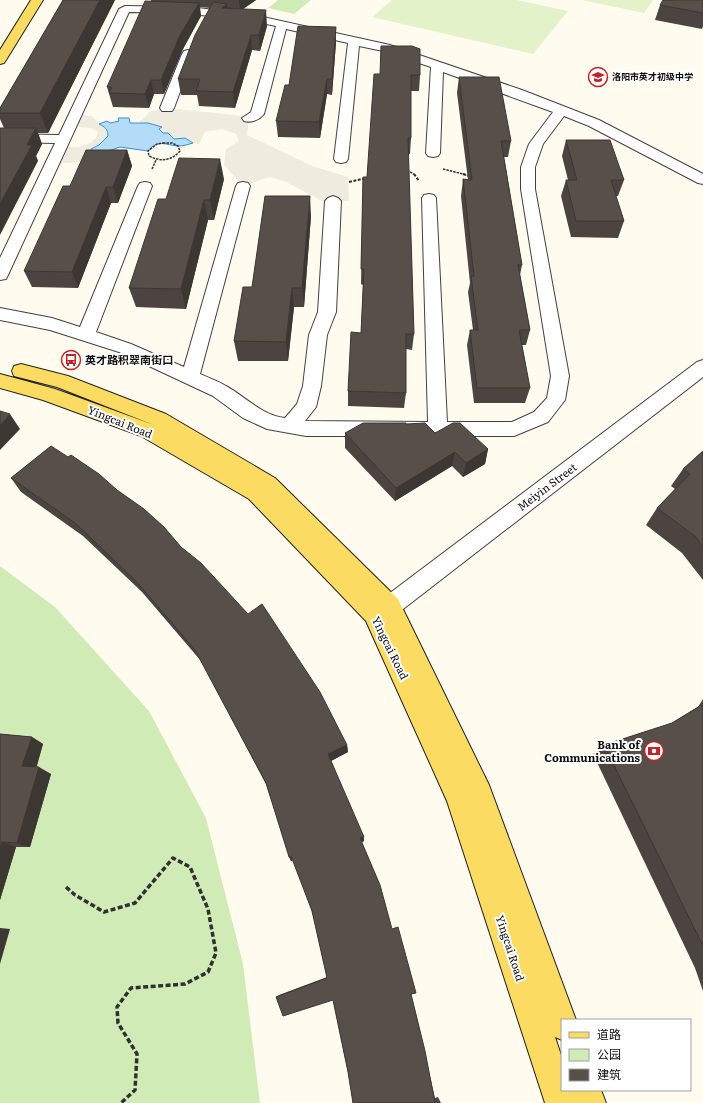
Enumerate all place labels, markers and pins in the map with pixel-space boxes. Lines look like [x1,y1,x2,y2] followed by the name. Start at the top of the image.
[587,66,609,88] school or university icon: 洛阳市英才初级中学
[612,69,693,83] place label: 洛阳市英才初级中学
[60,349,82,371] bus stop icon: 英才路积翠南街口
[85,351,173,367] place label: 英才路积翠南街口
[544,736,641,765] place label: Bank of Communications
[643,740,665,762] bank icon: Bank of Communications

